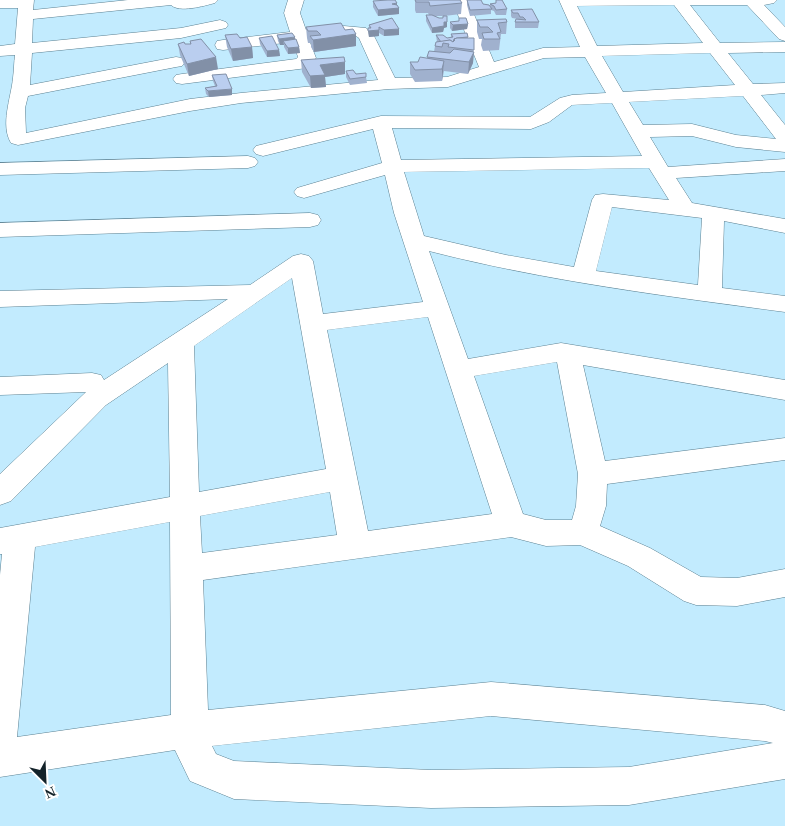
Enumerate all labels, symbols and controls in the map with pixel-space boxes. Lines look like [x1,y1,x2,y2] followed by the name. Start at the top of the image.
[20,756,70,806] north arrow
[42,784,58,801] text: N

